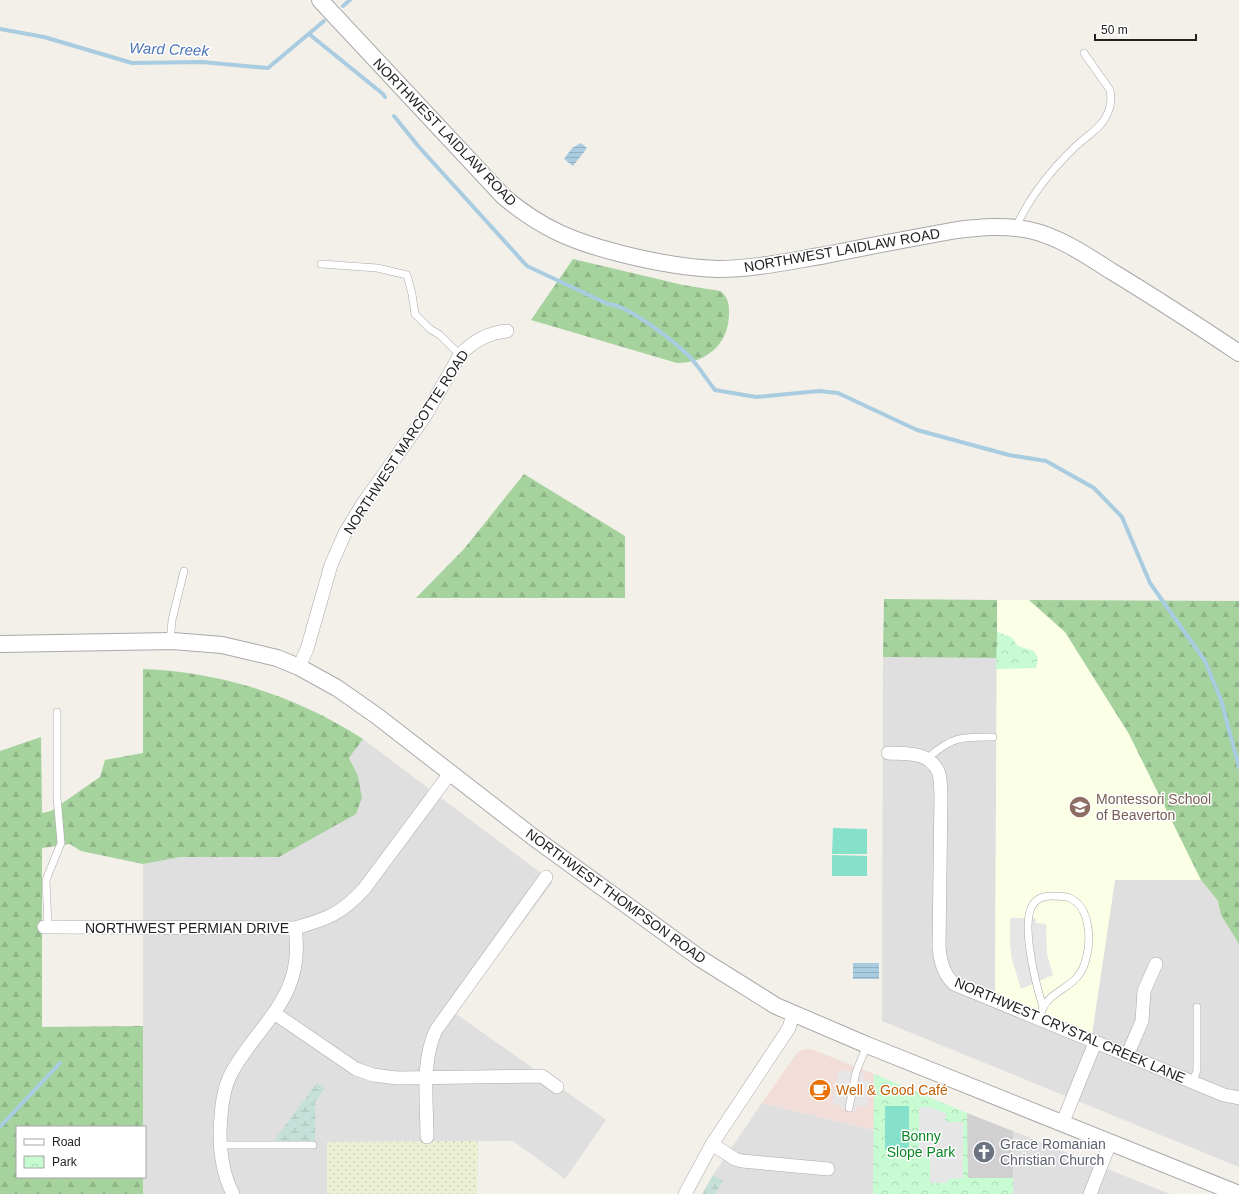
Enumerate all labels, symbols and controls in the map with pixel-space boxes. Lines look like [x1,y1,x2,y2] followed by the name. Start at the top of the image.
[1095,16,1196,42] scale bar
[1101,23,1128,37] text: 50 m
[129,39,211,59] water label: Ward Creek
[370,55,520,209] street label: NORTHWEST LAIDLAW ROAD
[743,225,941,275] street label: NORTHWEST LAIDLAW ROAD
[340,347,472,537] street label: NORTHWEST MARCOTTE ROAD
[1096,791,1211,823] place label: Montessori School of Beaverton
[1067,794,1093,820] school or university icon: Montessori School of Beaverton
[523,825,709,967] street label: NORTHWEST THOMPSON ROAD
[85,920,289,936] street label: NORTHWEST PERMIAN DRIVE
[952,974,1188,1086] street label: NORTHWEST CRYSTAL CREEK LANE
[807,1077,833,1103] cafe icon: Well & Good Café
[836,1082,948,1098] place label: Well & Good Café
[16,1126,146,1178] legend
[887,1128,956,1160] park label: Bonny Slope Park
[52,1135,81,1149] text: Road
[1000,1136,1106,1168] place label: Grace Romanian Christian Church
[971,1139,997,1165] church icon: Grace Romanian Christian Church
[52,1155,78,1169] text: Park

